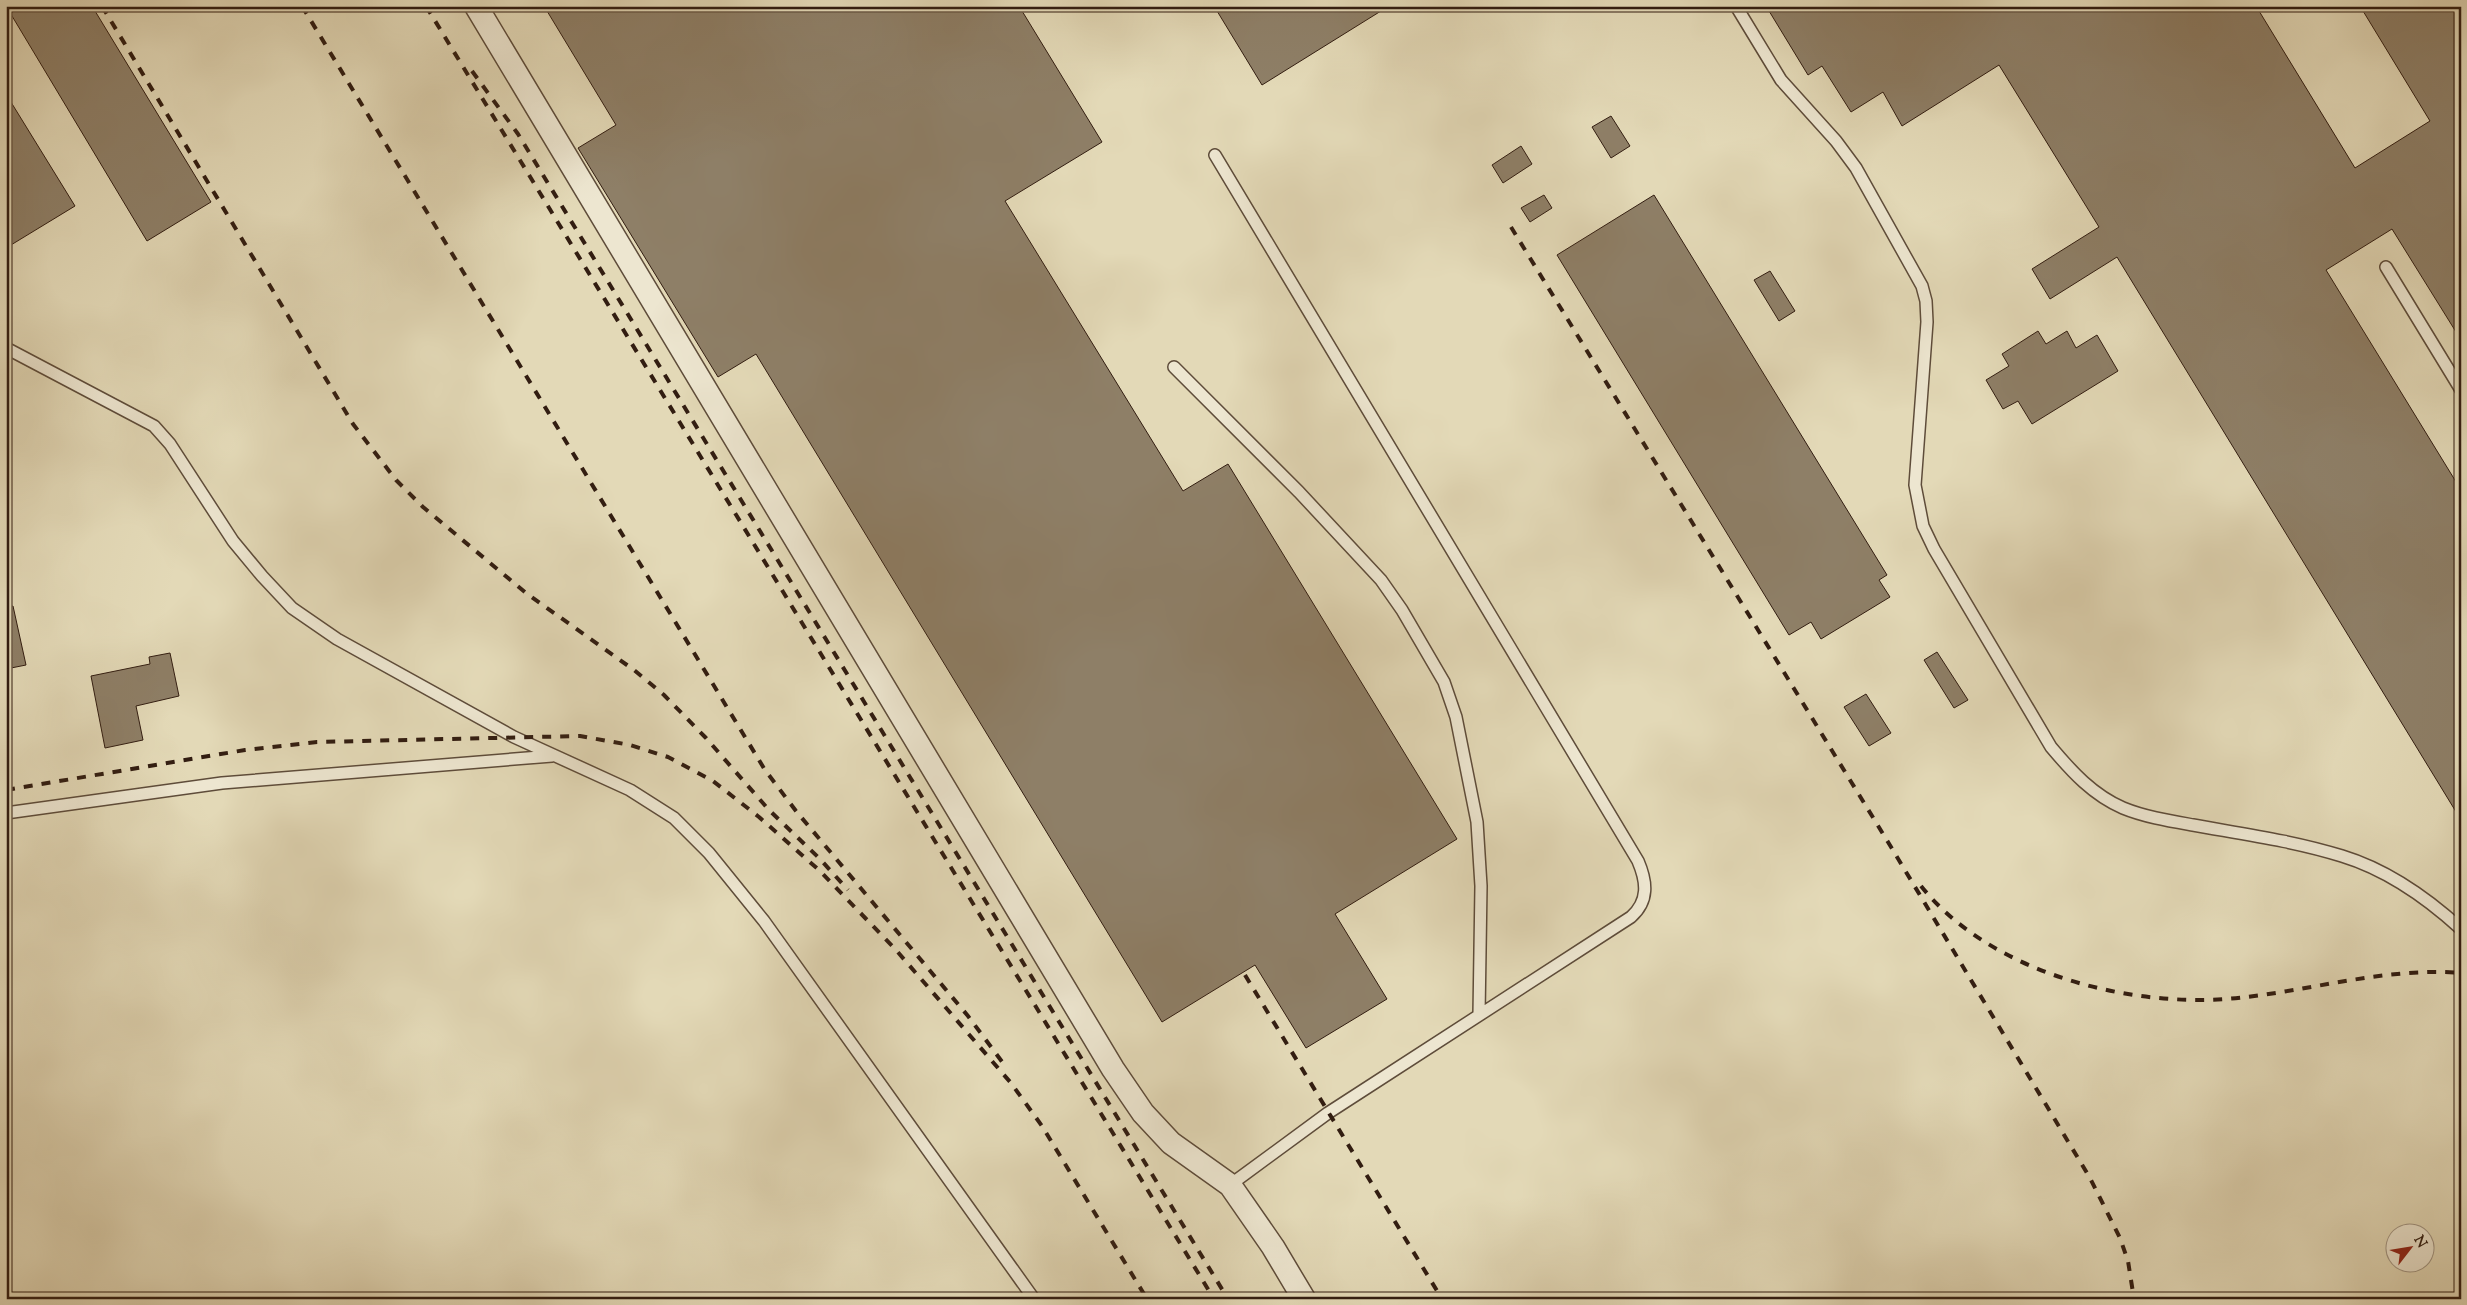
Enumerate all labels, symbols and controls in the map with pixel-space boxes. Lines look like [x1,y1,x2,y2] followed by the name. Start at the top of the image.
[2384,1222,2434,1272] north arrow
[2408,1232,2431,1252] text: N

